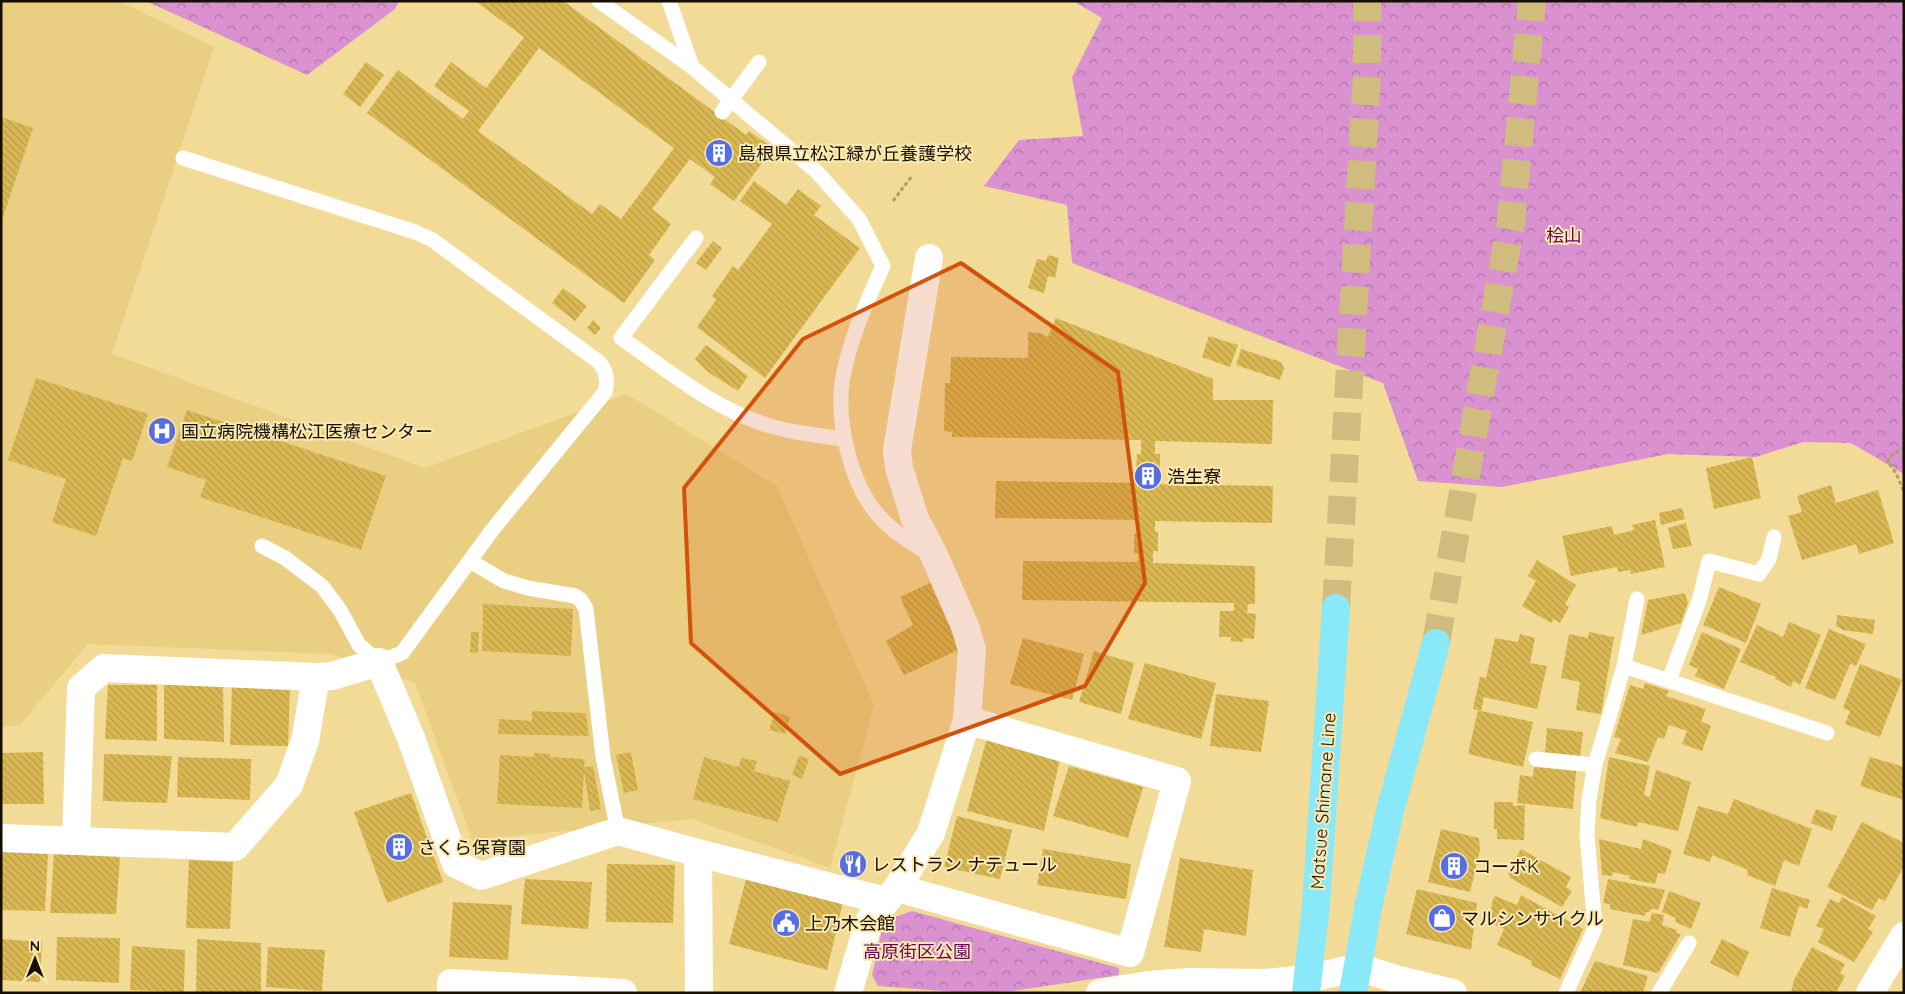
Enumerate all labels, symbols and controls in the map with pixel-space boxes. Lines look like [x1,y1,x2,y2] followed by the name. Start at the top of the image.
[704,138,734,168] building icon: 島根県立松江緑が丘養護学校
[738,142,972,165] place label: 島根県立松江緑が丘養護学校
[1546,224,1582,247] park label: 桧山
[147,416,177,446] hospital icon: 国立病院機構松江医療センター
[181,420,433,443] place label: 国立病院機構松江医療センター
[1133,461,1163,491] building icon: 浩生寮
[1167,465,1221,488] place label: 浩生寮
[1305,712,1341,890] street label: Matsue Shimane Line
[384,832,414,862] building icon: さくら保育園
[418,836,526,859] place label: さくら保育園
[838,849,868,879] restaurant icon: レストラン ナテュール
[1439,851,1469,881] building icon: コーポK
[872,853,1057,876] place label: レストラン ナテュール
[1473,855,1539,878] place label: コーポK
[1427,903,1457,933] shop icon: マルシンサイクル
[1461,907,1604,930] place label: マルシンサイクル
[771,908,801,938] public building icon: 上乃木会館
[805,912,895,935] place label: 上乃木会館
[10,934,60,984] north arrow
[30,937,40,955] text: N
[863,940,971,963] park label: 高原街区公園

